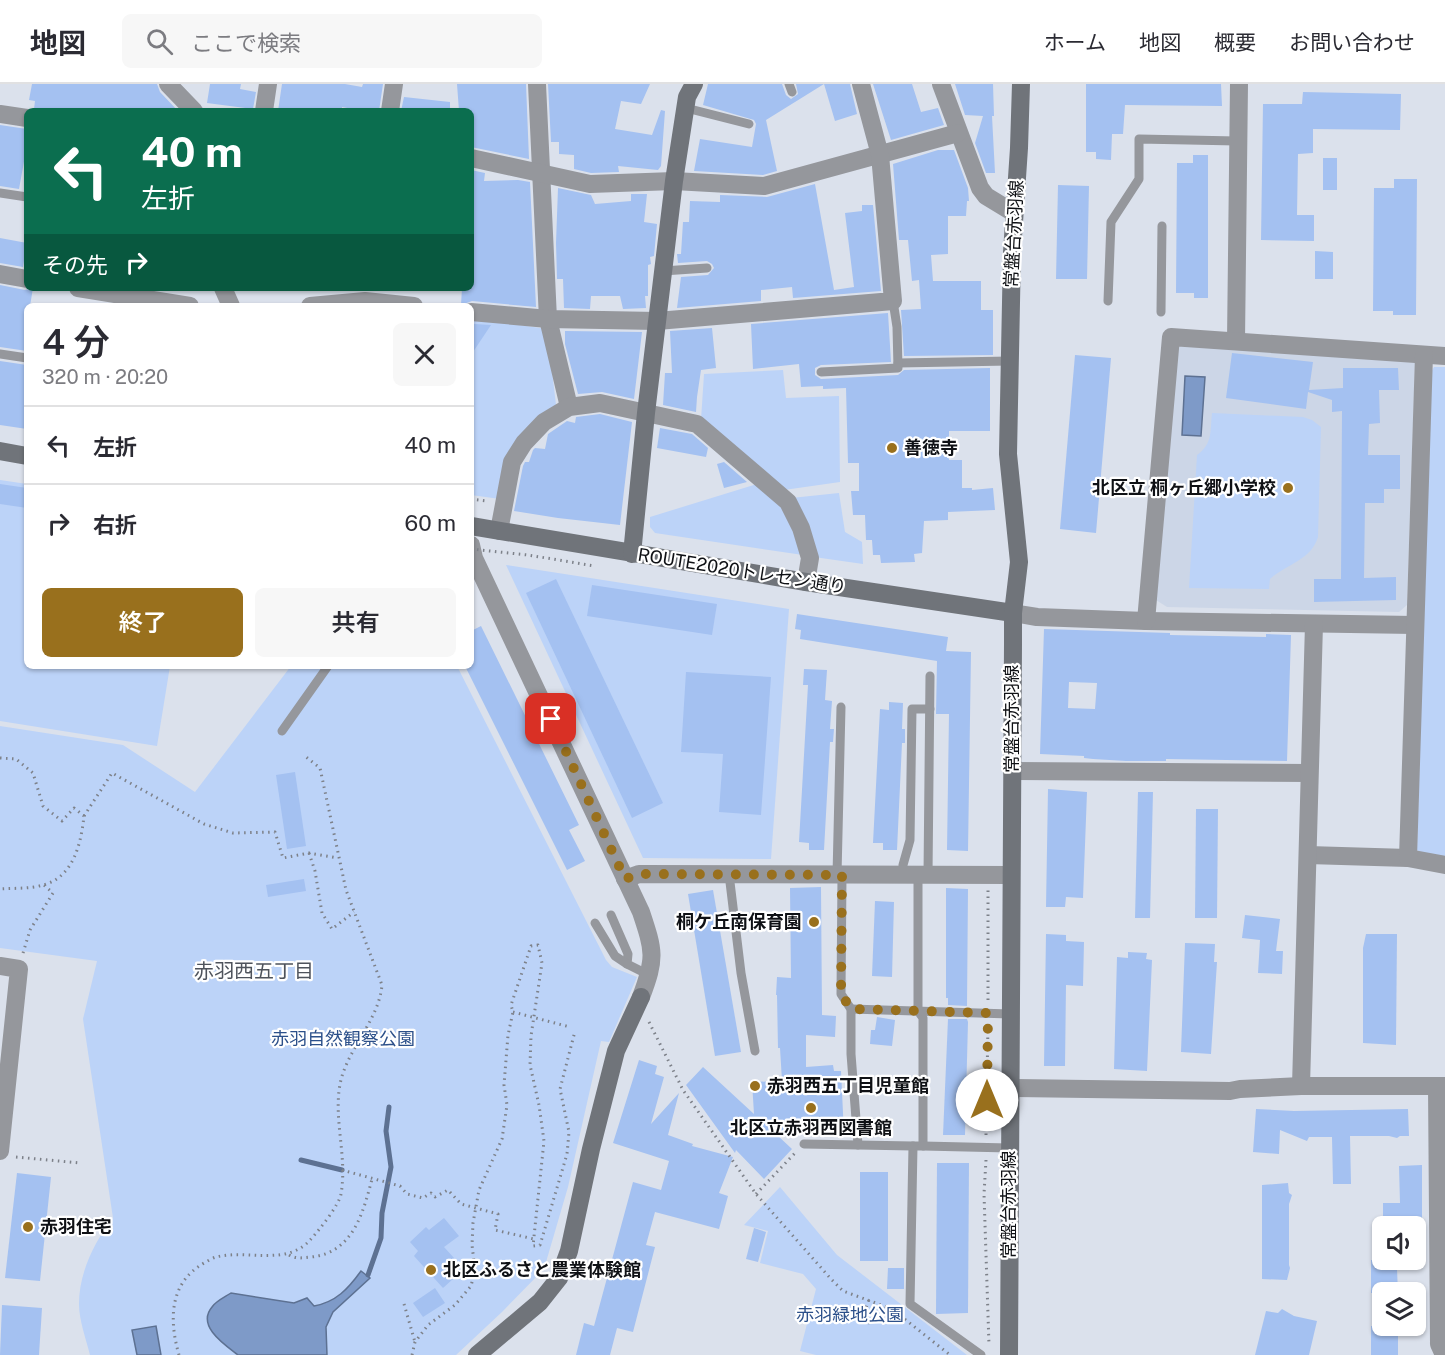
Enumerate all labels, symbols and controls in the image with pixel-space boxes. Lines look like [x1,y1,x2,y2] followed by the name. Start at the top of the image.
[122,14,542,68] search box
[143,25,176,58] icon: search
[30,26,86,59] text: 地図
[191,30,301,56] text: ここで検索
[1044,30,1106,55] text: ホーム
[1139,30,1181,55] text: 地図
[1214,30,1256,55] text: 概要
[1289,30,1415,55] text: お問い合わせ
[141,127,243,176] text: 40 m
[42,132,120,210] icon: left
[1000,179,1027,288] street label: 常盤台赤羽線
[141,182,195,214] text: 左折
[120,246,153,279] icon: right
[42,252,108,278] text: その先
[42,321,110,363] text: 4 分
[393,323,456,386] button: close
[42,365,168,389] text: 320 m · 20:20
[42,429,75,462] icon: left
[404,432,456,458] text: 40 m
[93,434,137,460] text: 左折
[904,437,958,458] place label: 善徳寺
[885,441,899,455] marker: 善徳寺
[1092,477,1276,498] place label: 北区立 桐ヶ丘郷小学校
[1281,481,1295,495] marker: 北区立 桐ヶ丘郷小学校
[42,507,75,540] icon: right
[405,510,456,536] text: 60 m
[93,512,137,538] text: 右折
[636,544,848,597] street label: ROUTE2020トレセン通り
[42,588,243,657] button: 終了
[255,588,456,657] button: 共有
[1001,665,1022,773] street label: 常盤台赤羽線
[525,693,576,744] pin
[534,702,567,735] icon: arrive
[676,911,802,932] place label: 桐ケ丘南保育園
[807,915,821,929] marker: 桐ケ丘南保育園
[194,959,314,983] district label: 赤羽西五丁目
[271,1028,415,1049] park label: 赤羽自然観察公園
[955,1068,1019,1132] position arrow
[767,1075,929,1096] place label: 赤羽西五丁目児童館
[748,1079,762,1093] marker: 赤羽西五丁目児童館
[804,1101,818,1115] marker: 北区立赤羽西図書館
[730,1117,892,1138] place label: 北区立赤羽西図書館
[998,1151,1019,1259] street label: 常盤台赤羽線
[40,1216,112,1237] place label: 赤羽住宅
[1372,1216,1426,1336] map controls
[1372,1216,1426,1270] button: sound
[21,1220,35,1234] marker: 赤羽住宅
[443,1259,641,1280] place label: 北区ふるさと農業体験館
[424,1263,438,1277] marker: 北区ふるさと農業体験館
[1372,1282,1426,1336] button: layers
[796,1304,904,1325] park label: 赤羽緑地公園

